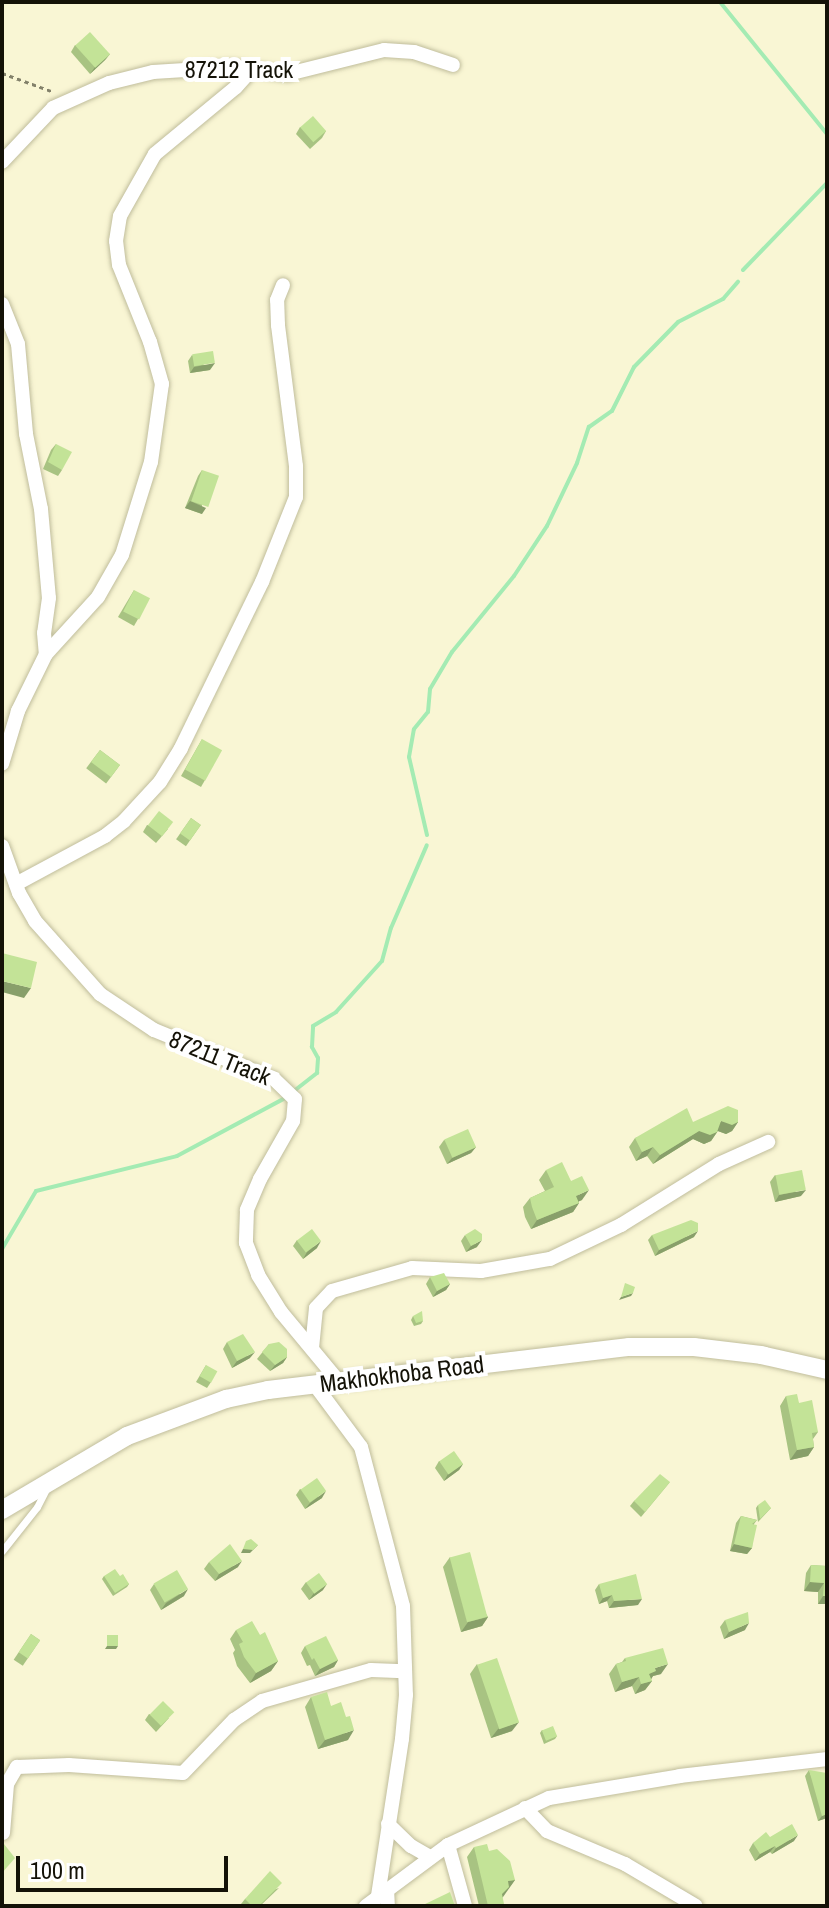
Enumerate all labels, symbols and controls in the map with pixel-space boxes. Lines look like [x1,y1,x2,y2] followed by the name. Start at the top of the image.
[185,56,293,84] street label: 87212 Track
[165,1025,275,1091] street label: 87211 Track
[318,1350,486,1398] street label: Makhokhoba Road
[20,1840,232,1890] scale bar
[30,1854,85,1886] text: 100 m

